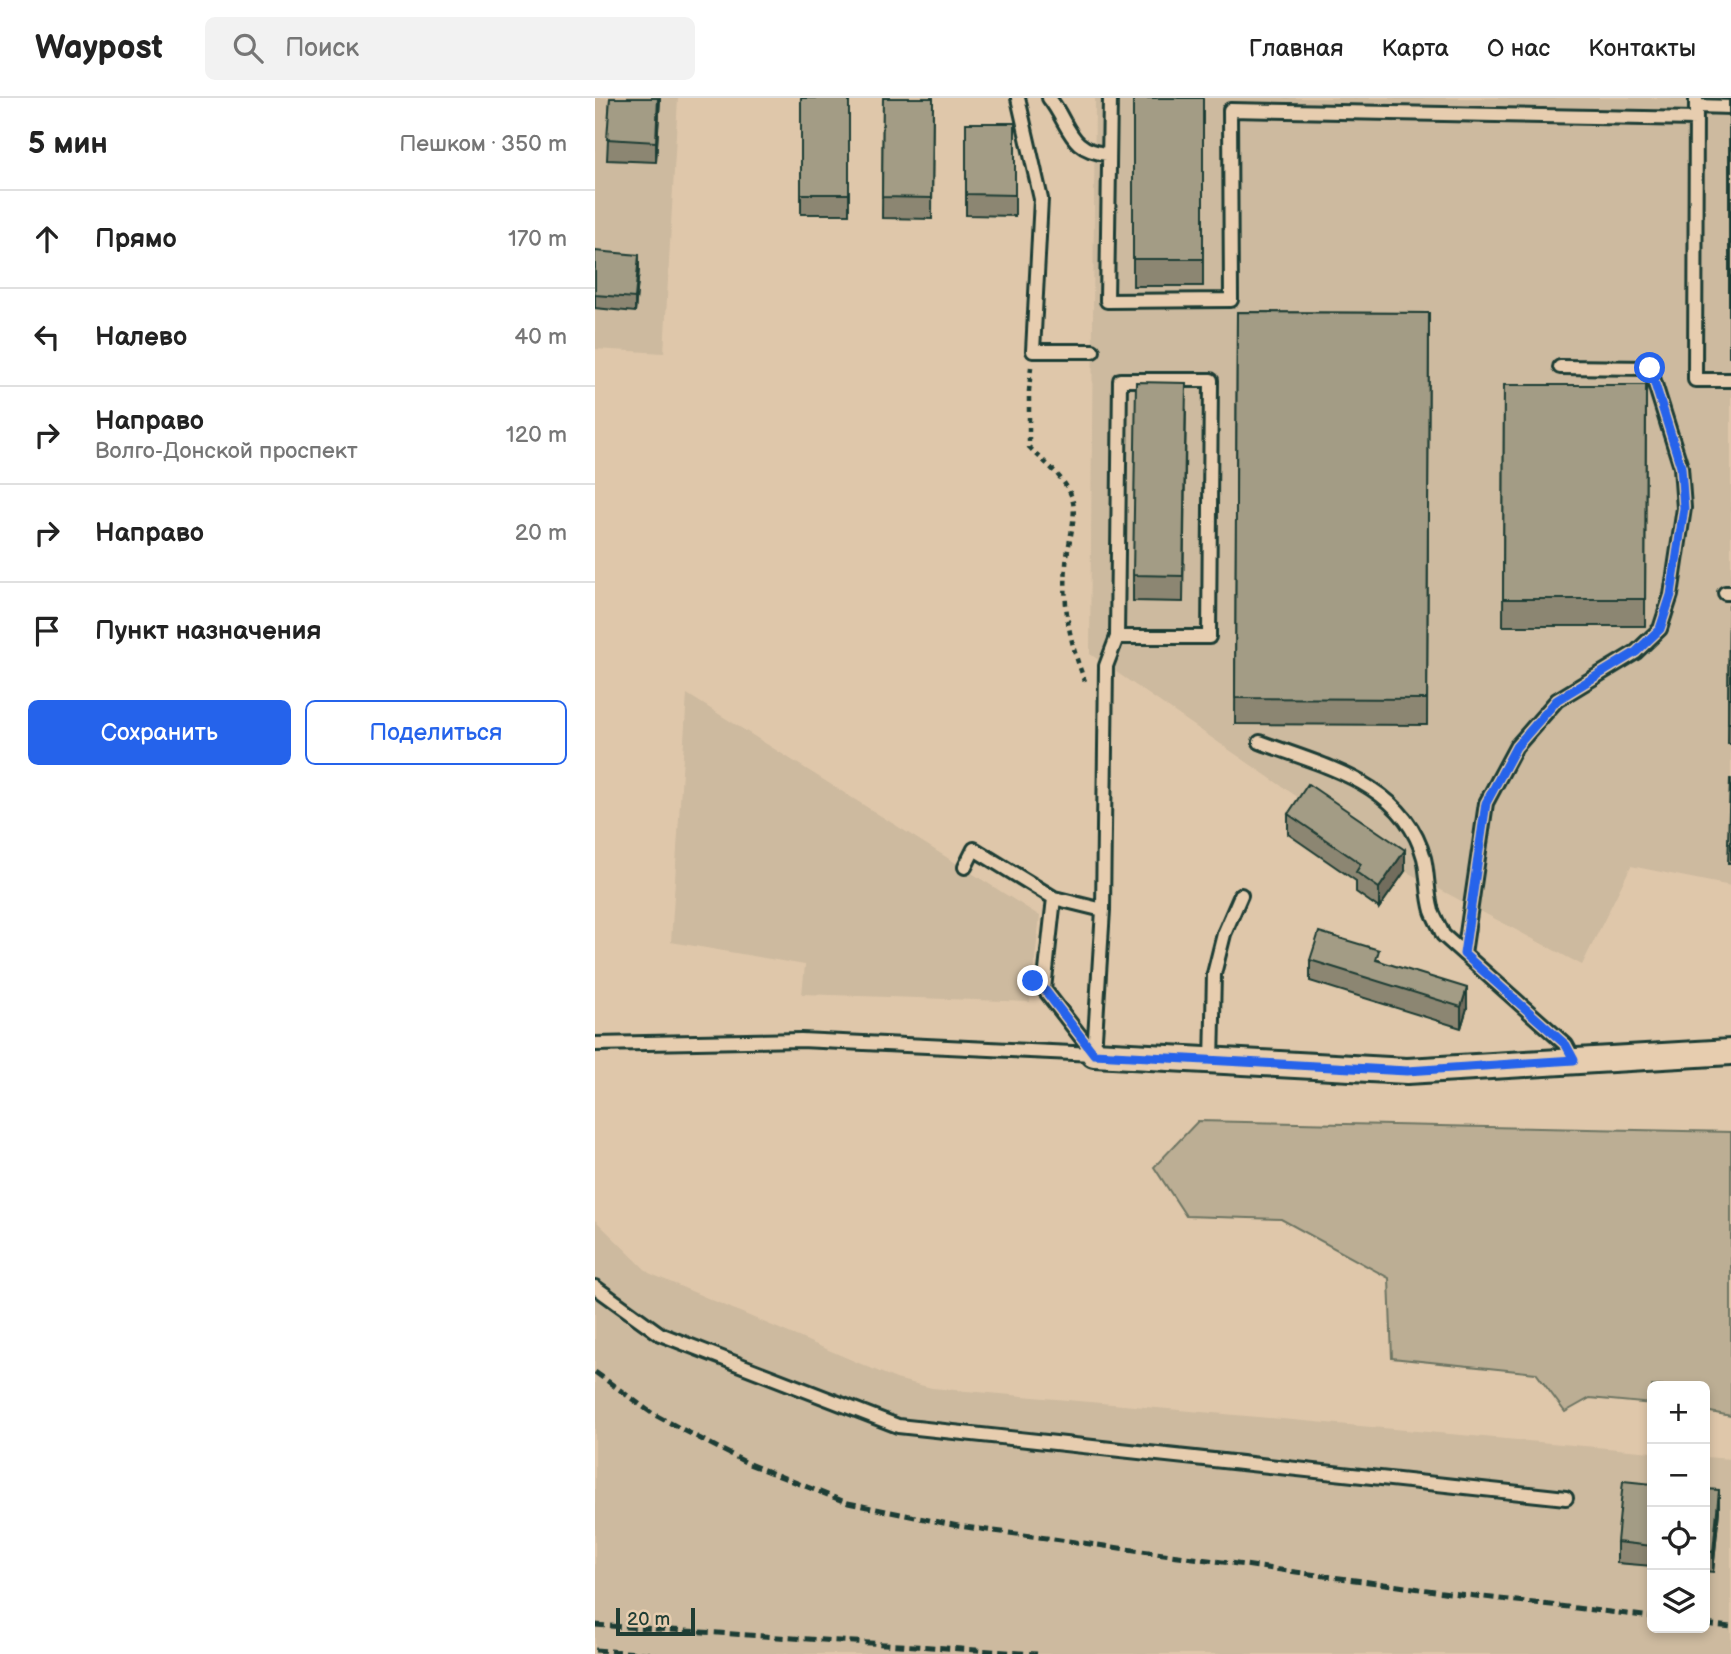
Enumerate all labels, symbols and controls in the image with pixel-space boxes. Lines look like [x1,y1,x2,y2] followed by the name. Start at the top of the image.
[205,17,695,80] search box
[35,28,163,68] text: Waypost
[229,29,267,67] icon: search
[285,33,359,64] text: Поиск
[1249,34,1343,63] text: Главная
[1381,34,1449,63] text: Карта
[1487,34,1550,63] text: О нас
[1588,34,1696,63] text: Контакты
[28,126,108,162] text: 5 мин
[399,130,567,158] text: Пешком · 350 m
[28,220,66,258] icon: ahead
[95,224,177,255] text: Прямо
[508,225,567,253] text: 170 m
[28,318,66,356] icon: left
[95,322,187,353] text: Налево
[514,323,567,351] text: 40 m
[1634,352,1665,383] route start
[95,406,204,437] text: Направо
[28,416,66,454] icon: right
[506,421,567,449] text: 120 m
[95,437,358,465] text: Волго-Донской проспект
[28,514,66,552] icon: right
[95,518,204,549] text: Направо
[515,519,567,547] text: 20 m
[28,612,66,650] icon: arrive
[95,616,321,647] text: Пункт назначения
[28,700,291,765] button: Сохранить
[305,700,567,765] button: Поделиться
[1017,965,1048,996] route end
[1647,1381,1710,1633] map controls
[1647,1381,1710,1444] button: +
[1647,1444,1710,1507] button: −
[1647,1507,1710,1570] button: locate
[1647,1570,1710,1633] button: layers
[616,1605,695,1637] scale bar
[627,1608,670,1631] text: 20 m

